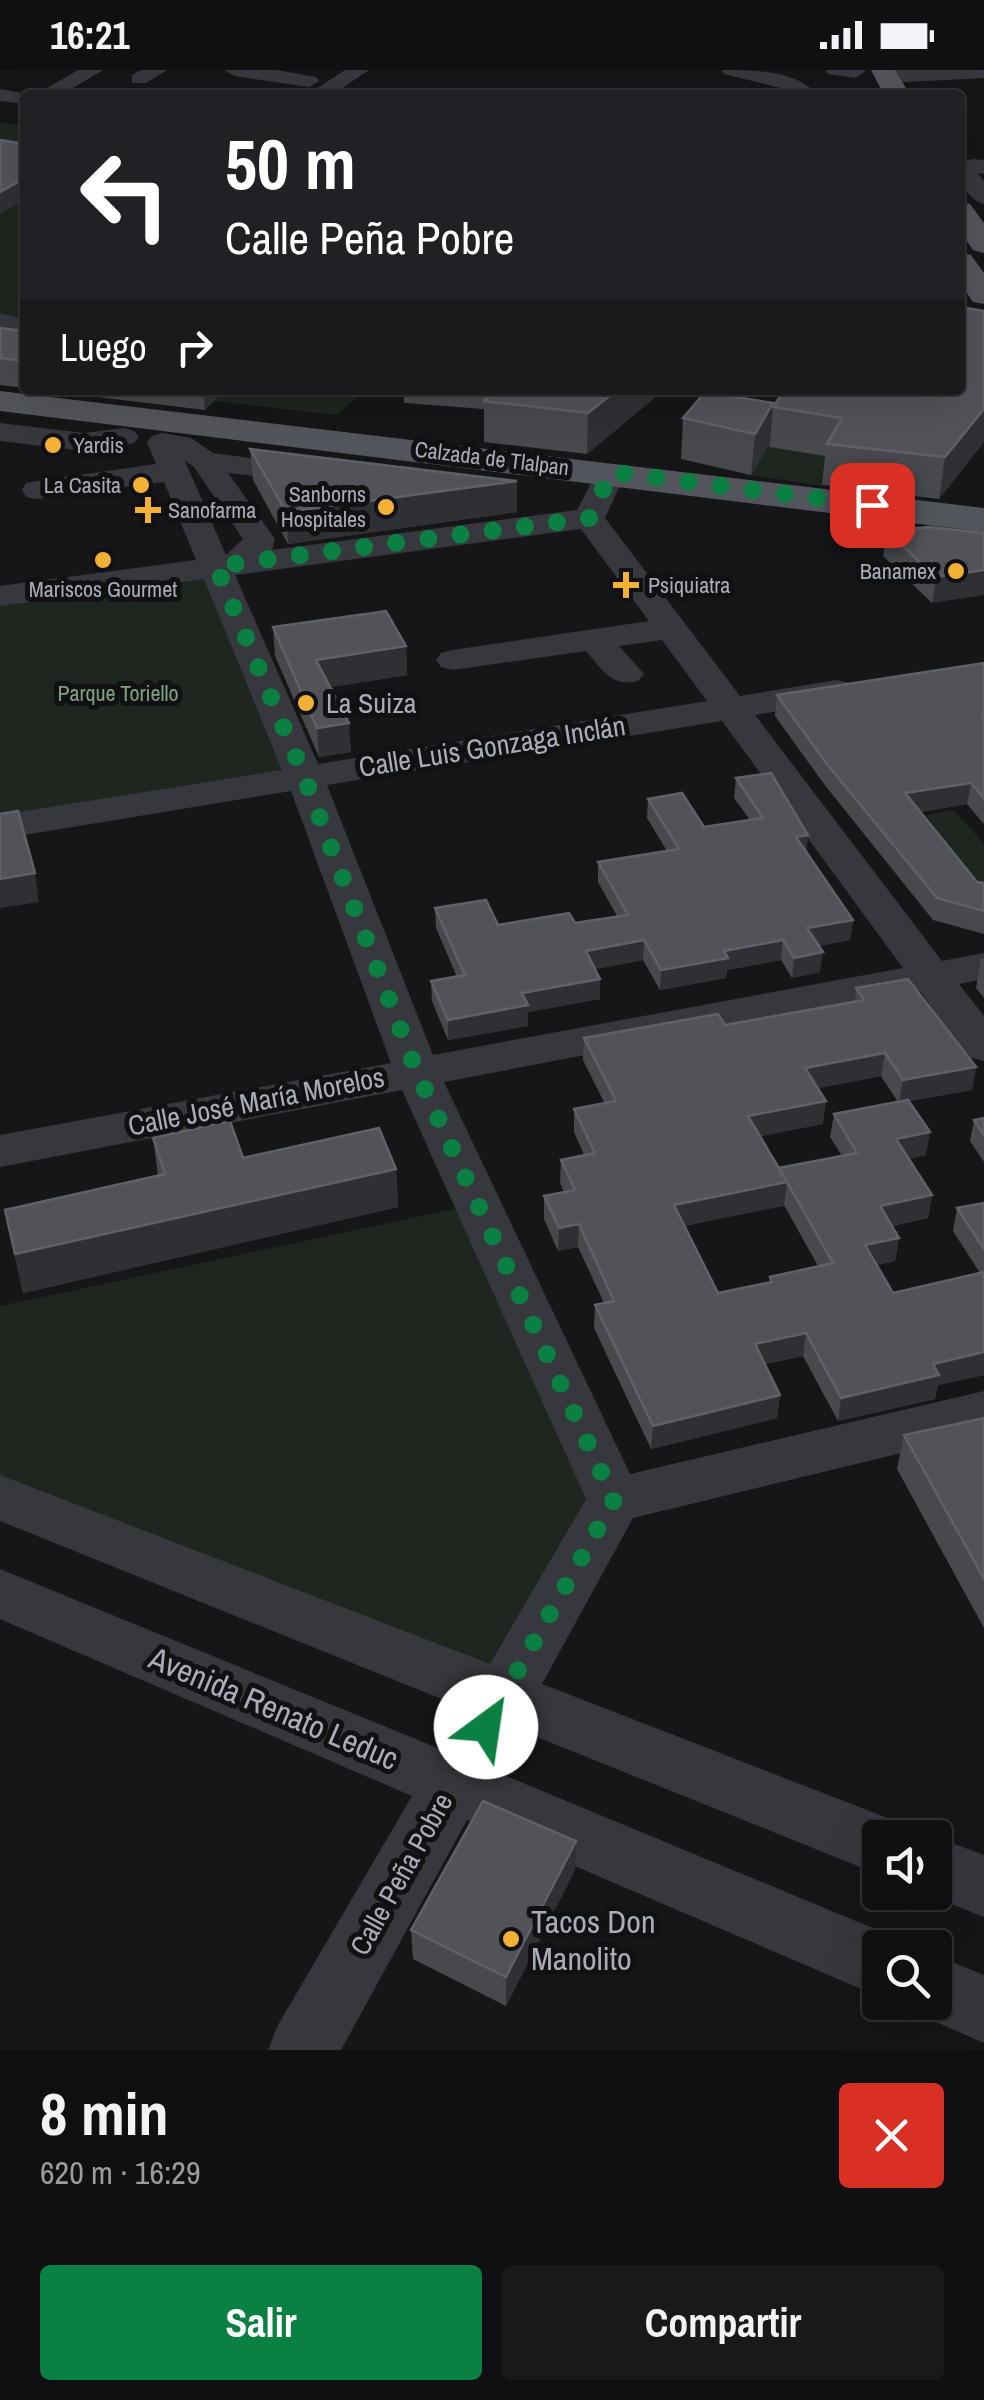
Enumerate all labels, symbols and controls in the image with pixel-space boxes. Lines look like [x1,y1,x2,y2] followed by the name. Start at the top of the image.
[50,10,130,61] text: 16:21
[225,117,356,211] text: 50 m
[60,130,190,260] icon: left
[225,207,514,268] text: Calle Peña Pobre
[167,320,222,375] icon: right
[60,322,147,373] text: Luego
[73,430,124,460] place label: Yardis
[42,434,64,456] marker: Yardis
[413,434,571,482] street label: Calzada de Tlalpan
[830,463,915,548] pin
[44,470,121,500] place label: La Casita
[130,474,152,496] marker: La Casita
[845,478,900,533] icon: arrive
[281,479,366,534] place label: Sanborns Hospitales
[168,495,256,525] place label: Sanofarma
[375,496,397,518] marker: Sanborns Hospitales
[137,499,159,521] marker: Sanofarma
[92,549,114,571] marker: Mariscos Gourmet
[860,556,936,586] place label: Banamex
[945,560,967,582] marker: Banamex
[648,570,730,600] place label: Psiquiatra
[613,572,639,598] marker: Psiquiatra
[29,574,177,604] place label: Mariscos Gourmet
[57,678,179,708] park label: Parque Toriello
[326,684,417,722] place label: La Suiza
[295,692,317,714] marker: La Suiza
[356,706,628,786] street label: Calle Luis Gonzaga Inclán
[125,1058,387,1144] street label: Calle José María Morelos
[142,1636,405,1780] street label: Avenida Renato Leduc
[434,1675,538,1779] position arrow
[341,1786,461,1962] street label: Calle Peña Pobre
[862,1820,952,2020] map controls
[862,1820,952,1910] button: sound
[531,1900,655,1980] place label: Tacos Don Manolito
[500,1928,522,1950] marker: Tacos Don Manolito
[862,1930,952,2020] button: search
[40,2073,169,2154] text: 8 min
[839,2083,944,2188] button: close
[40,2151,200,2194] text: 620 m · 16:29
[40,2265,482,2380] button: Salir
[502,2265,944,2380] button: Compartir

